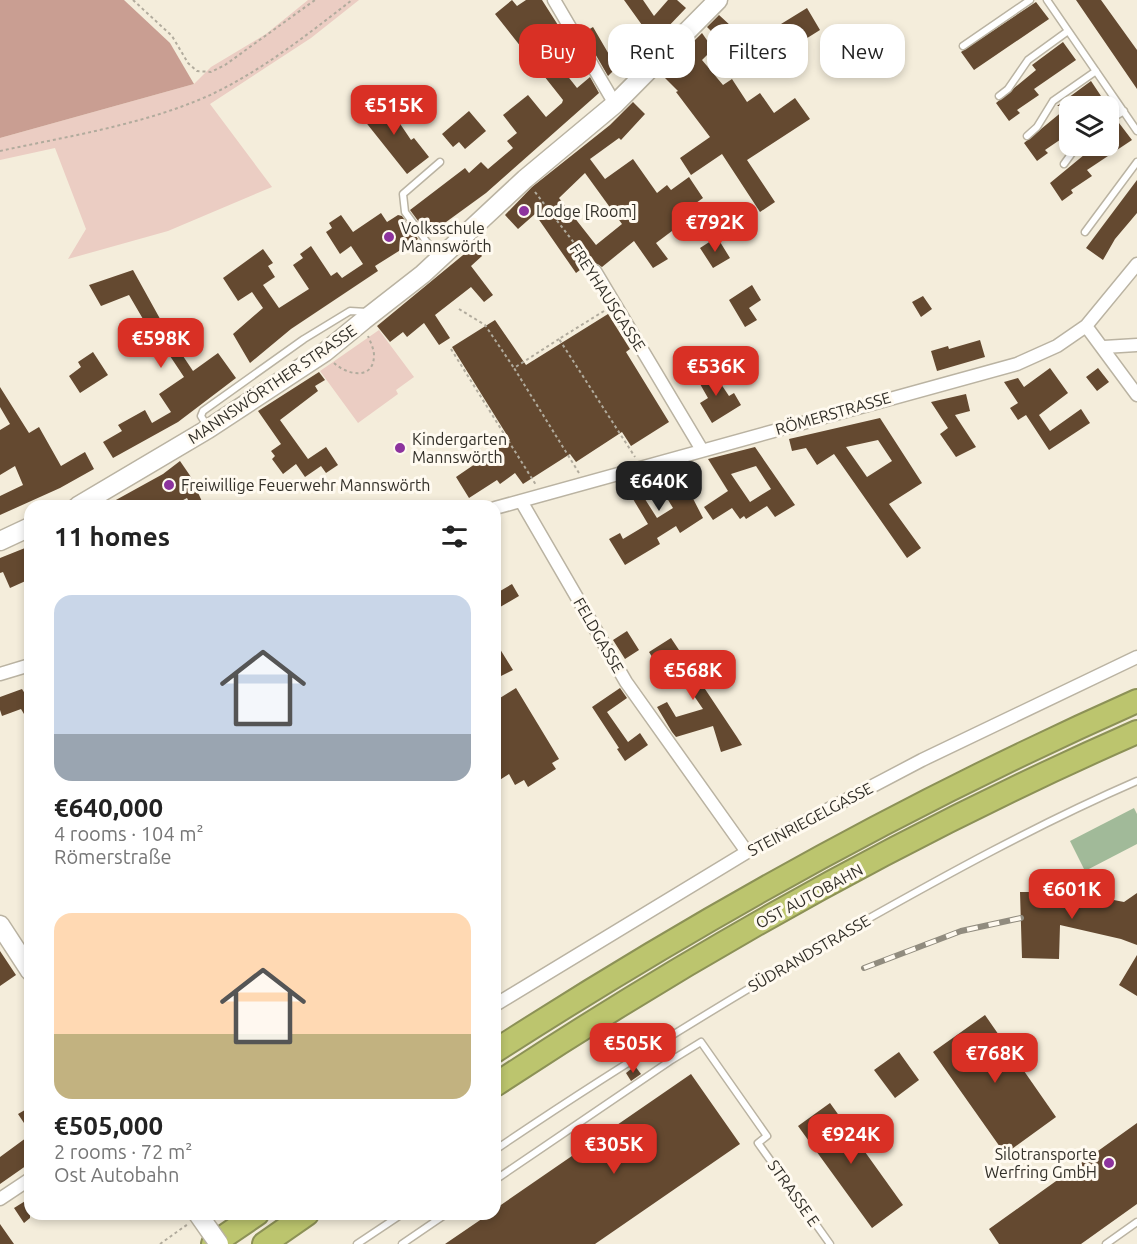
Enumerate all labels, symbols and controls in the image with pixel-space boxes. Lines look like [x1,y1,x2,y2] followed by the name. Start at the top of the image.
[519,24,596,78] chip: Buy
[608,24,695,78] chip: Rent
[707,24,808,78] chip: Filters
[820,24,905,78] chip: New
[352,85,436,136] pin: €515K
[365,93,423,116] text: €515K
[1059,96,1119,156] map controls
[1059,96,1119,156] button: layers
[536,202,637,220] place label: Lodge [Room]
[673,202,757,253] pin: €792K
[517,204,531,218] marker: Lodge [Room]
[686,210,744,233] text: €792K
[401,219,492,255] place label: Volksschule Mannswörth
[382,230,396,244] marker: Volksschule Mannswörth
[567,240,649,354] street label: FREYHAUSGASSE
[119,318,203,369] pin: €598K
[184,321,360,447] street label: MANNSWÖRTHER STRASSE
[132,326,190,349] text: €598K
[674,346,758,397] pin: €536K
[687,354,745,377] text: €536K
[773,388,893,438] street label: RÖMERSTRASSE
[412,430,507,466] place label: Kindergarten Mannswörth
[393,441,407,455] marker: Kindergarten Mannswörth
[617,461,701,512] pin: €640K
[630,469,688,492] text: €640K
[181,476,430,494] place label: Freiwillige Feuerwehr Mannswörth
[162,478,176,492] marker: Freiwillige Feuerwehr Mannswörth
[438,520,471,553] icon: filters
[54,522,170,551] text: 11 homes
[570,594,628,676] street label: FELDGASSE
[209,634,317,742] icon: home
[651,650,735,701] pin: €568K
[664,658,722,681] text: €568K
[744,778,876,860] street label: STEINRIEGELGASSE
[54,793,163,822] text: €640,000
[54,822,204,845] text: 4 rooms · 104 m²
[54,845,171,868] text: Römerstraße
[752,860,866,932] street label: OST AUTOBAHN
[1030,869,1114,920] pin: €601K
[1043,877,1101,900] text: €601K
[745,911,873,995] street label: SÜDRANDSTRASSE
[209,952,317,1060] icon: home
[591,1023,675,1074] pin: €505K
[604,1031,662,1054] text: €505K
[953,1033,1037,1084] pin: €768K
[966,1041,1024,1064] text: €768K
[54,1111,163,1140] text: €505,000
[809,1114,893,1165] pin: €924K
[822,1122,880,1145] text: €924K
[572,1124,656,1175] pin: €305K
[585,1132,643,1155] text: €305K
[54,1140,192,1163] text: 2 rooms · 72 m²
[985,1145,1097,1181] place label: Silotransporte Werfring GmbH
[765,1156,823,1230] street label: STRASSE E
[1102,1156,1116,1170] marker: Silotransporte Werfring GmbH
[54,1163,179,1186] text: Ost Autobahn

